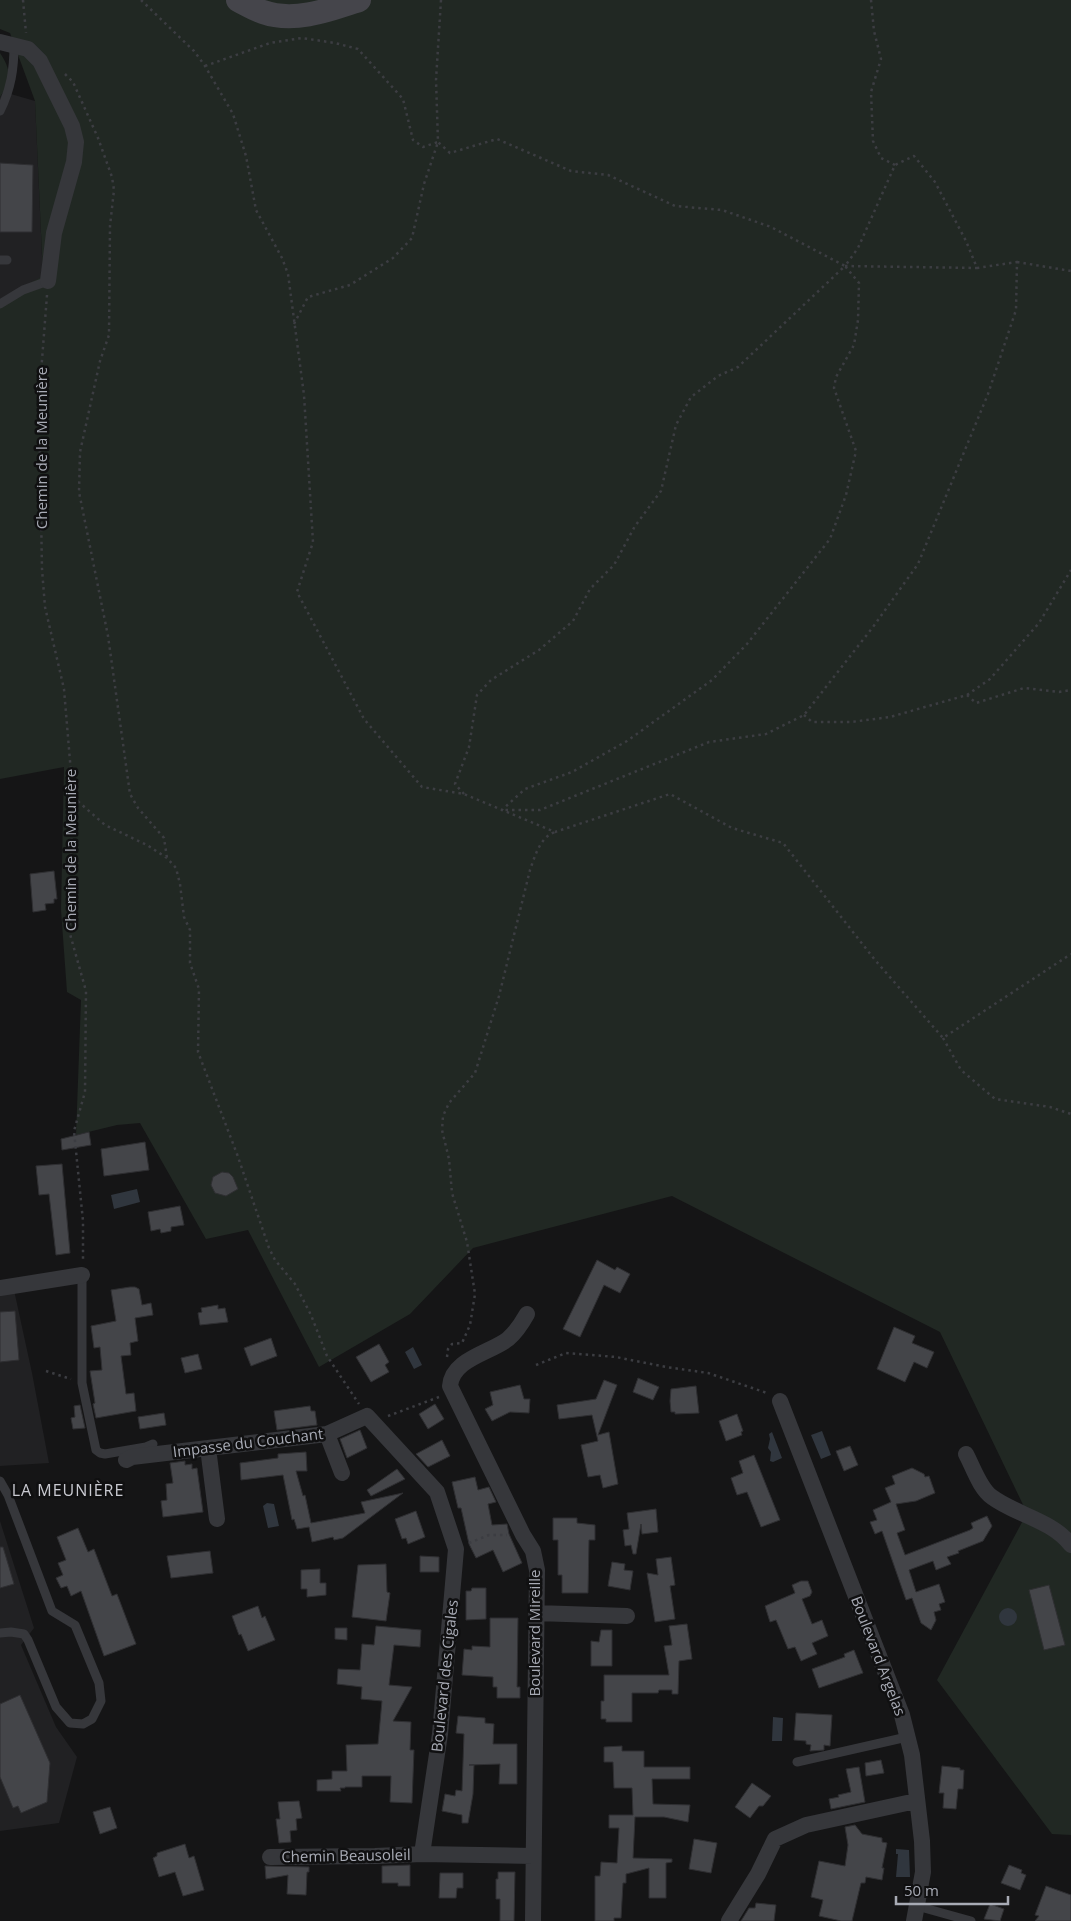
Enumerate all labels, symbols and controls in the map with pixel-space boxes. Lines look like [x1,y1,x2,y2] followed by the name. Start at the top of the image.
[31,367,51,529] street label: Chemin de la Meunière
[60,769,80,931] street label: Chemin de la Meunière
[172,1423,324,1461] street label: Impasse du Couchant
[12,1479,124,1501] district label: LA MEUNIÈRE
[524,1570,544,1696] street label: Boulevard Mireille
[847,1593,911,1718] street label: Boulevard Argelas
[426,1599,462,1753] street label: Boulevard des Cigales
[281,1844,411,1866] street label: Chemin Beausoleil
[896,1874,1008,1906] scale bar
[904,1880,939,1900] text: 50 m

